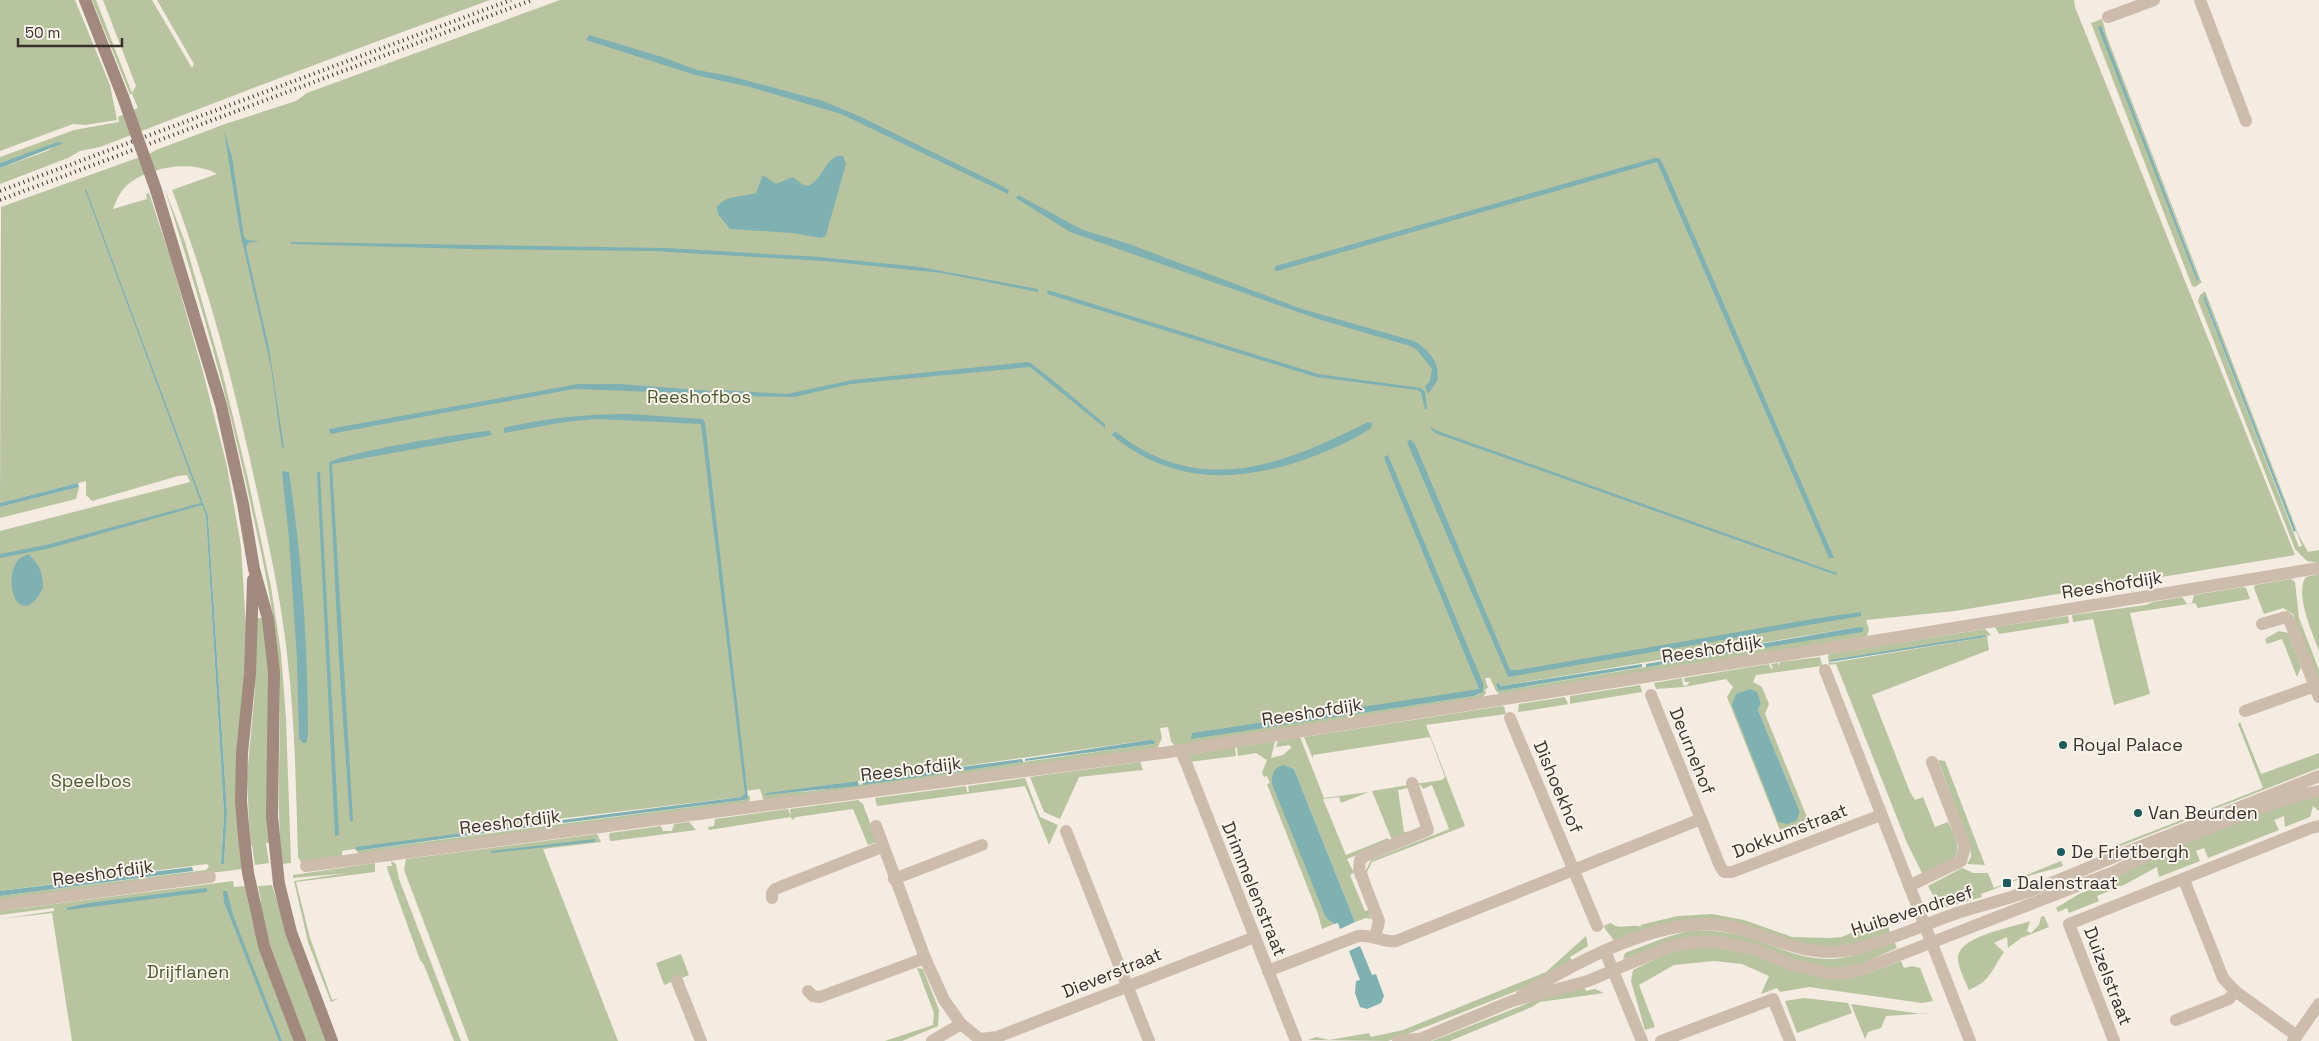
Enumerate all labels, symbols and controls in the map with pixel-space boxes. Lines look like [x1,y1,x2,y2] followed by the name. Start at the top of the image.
[18,15,121,47] scale bar
[25,23,60,42] text: 50 m
[647,385,751,408] park label: Reeshofbos
[2060,565,2164,604] street label: Reeshofdijk
[1660,629,1764,668] street label: Reeshofdijk
[1260,692,1364,731] street label: Reeshofdijk
[1665,704,1720,798] street label: Deurnehof
[2073,733,2183,756] place label: Royal Palace
[1529,737,1588,836] street label: Dishoekhof
[2057,739,2069,751] marker: Royal Palace
[859,751,963,786] street label: Reeshofdijk
[51,769,131,792] park label: Speelbos
[1729,798,1851,863] street label: Dokkumstraat
[2148,801,2258,824] place label: Van Beurden
[458,804,562,839] street label: Reeshofdijk
[2132,807,2144,819] marker: Van Beurden
[1217,818,1292,960] street label: Drimmelenstraat
[2071,840,2189,863] place label: De Frietbergh
[2055,846,2067,858] marker: De Frietbergh
[51,854,155,891] street label: Reeshofdijk
[2017,871,2118,894] place label: Dalenstraat
[2001,877,2013,889] marker: Dalenstraat
[1848,880,1976,941] street label: Huibevendreef
[2079,923,2138,1028] street label: Duizelstraat
[1059,942,1165,1003] street label: Dieverstraat
[147,960,229,983] park label: Drijflanen

